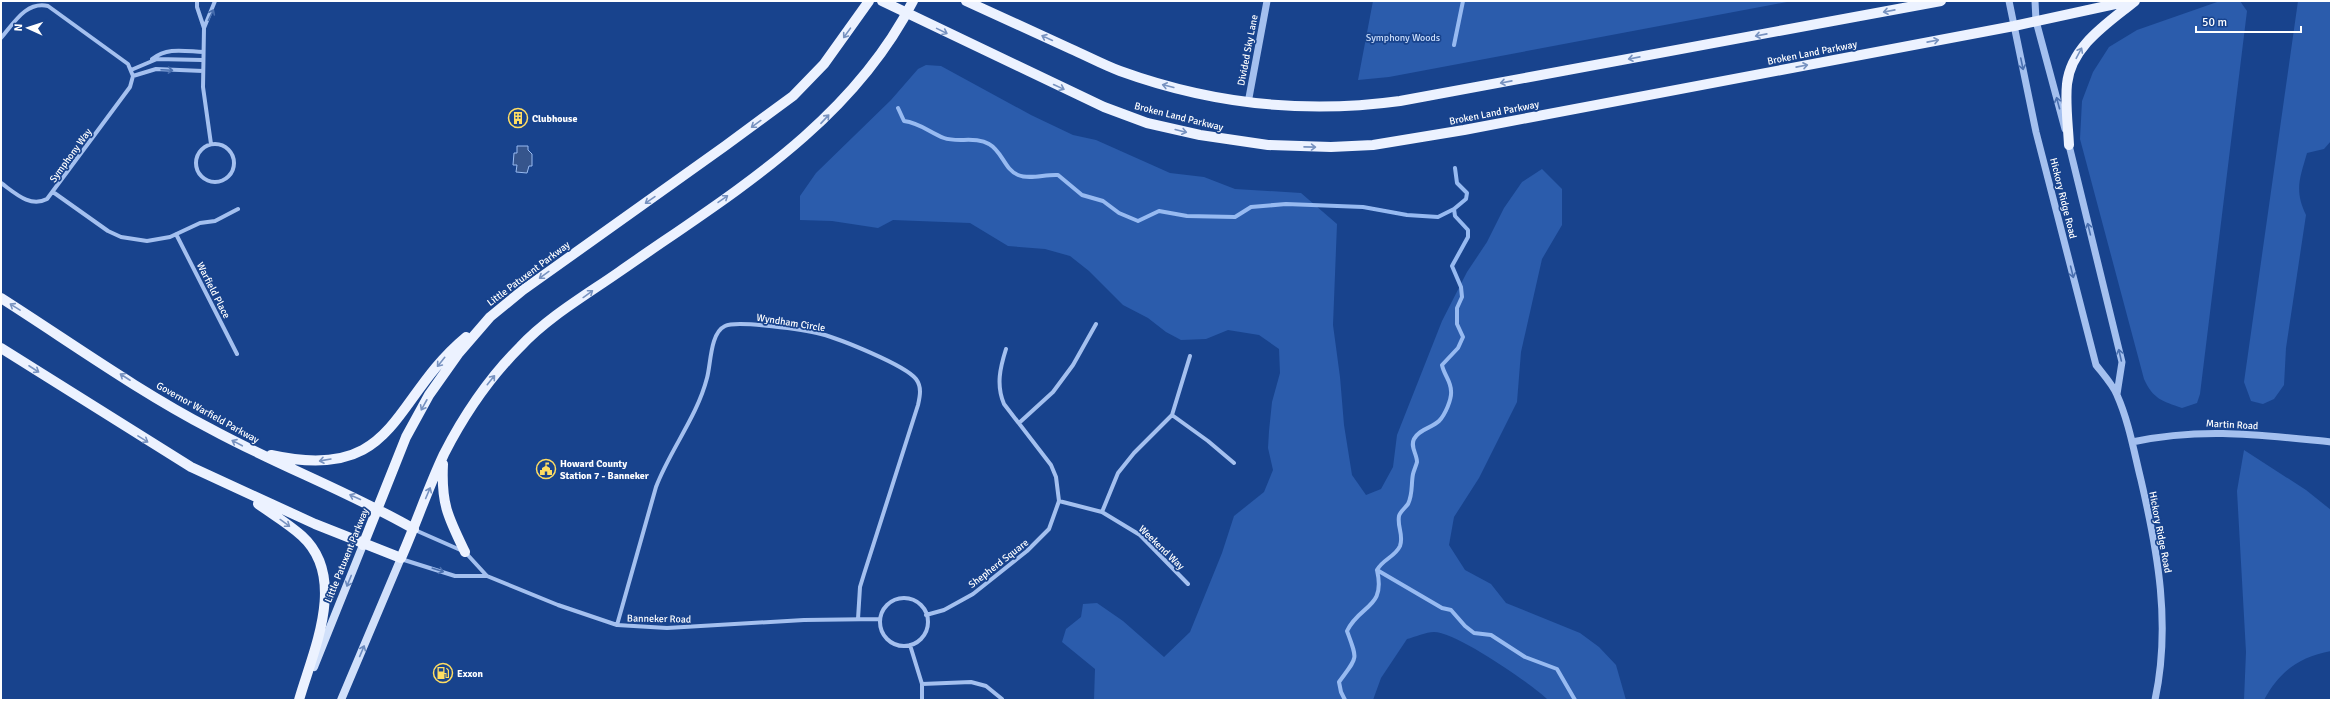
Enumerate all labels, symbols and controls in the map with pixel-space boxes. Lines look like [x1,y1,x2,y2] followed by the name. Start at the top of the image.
[1883,7,1896,15] one-way arrow
[8,8,48,48] north arrow
[2196,8,2301,34] scale bar
[207,9,215,21] one-way arrow
[1235,14,1261,87] street label: Divided Sky Lane
[2202,15,2227,30] text: 50 m
[12,23,25,32] text: N
[843,28,852,39] one-way arrow
[935,28,947,35] one-way arrow
[1755,31,1768,39] one-way arrow
[1366,32,1441,44] park label: Symphony Woods
[1042,34,1054,41] one-way arrow
[1926,37,1939,45] one-way arrow
[1766,38,1858,68] street label: Broken Land Parkway
[2076,47,2084,59] one-way arrow
[1628,55,1641,63] one-way arrow
[2018,57,2026,70] one-way arrow
[1795,61,1808,69] one-way arrow
[160,66,173,73] one-way arrow
[1500,78,1513,86] one-way arrow
[1162,82,1175,90] one-way arrow
[1052,84,1064,92] one-way arrow
[2054,97,2061,110] one-way arrow
[1448,98,1540,128] street label: Broken Land Parkway
[1133,100,1225,134] street label: Broken Land Parkway
[507,107,529,129] building icon: Clubhouse
[532,113,577,125] place label: Clubhouse
[820,114,829,124] one-way arrow
[750,120,761,128] one-way arrow
[47,126,95,185] street label: Symphony Way
[1174,127,1187,135] one-way arrow
[1303,143,1316,151] one-way arrow
[2047,157,2079,240] street label: Hickory Ridge Road
[717,195,728,203] one-way arrow
[644,196,655,204] one-way arrow
[2085,223,2093,236] one-way arrow
[485,239,573,309] street label: Little Patuxent Parkway
[194,260,232,321] street label: Warfield Place
[2069,265,2077,278] one-way arrow
[538,271,549,279] one-way arrow
[582,290,593,298] one-way arrow
[10,303,21,311] one-way arrow
[756,312,826,334] street label: Wyndham Circle
[2116,349,2123,362] one-way arrow
[436,356,445,367] one-way arrow
[28,365,39,373] one-way arrow
[120,373,131,381] one-way arrow
[486,374,495,385] one-way arrow
[154,380,261,446] street label: Governor Warfield Parkway
[420,398,427,410] one-way arrow
[2205,418,2258,432] street label: Martin Road
[138,435,149,443] one-way arrow
[231,439,243,446] one-way arrow
[319,457,332,465] one-way arrow
[535,458,557,480] public building icon: Howard County Station 7 - Banneker
[560,458,649,482] place label: Howard County Station 7 - Banneker
[425,488,433,500] one-way arrow
[2146,490,2174,574] street label: Hickory Ridge Road
[349,493,361,500] one-way arrow
[323,506,371,604] street label: Little Patuxent Parkway
[279,519,290,527] one-way arrow
[1136,523,1187,573] street label: Weekend Way
[966,537,1031,591] street label: Shepherd Square
[431,567,444,574] one-way arrow
[344,575,352,587] one-way arrow
[627,612,691,626] street label: Banneker Road
[359,646,366,658] one-way arrow
[432,662,454,684] fuel station icon: Exxon
[457,668,483,680] place label: Exxon

